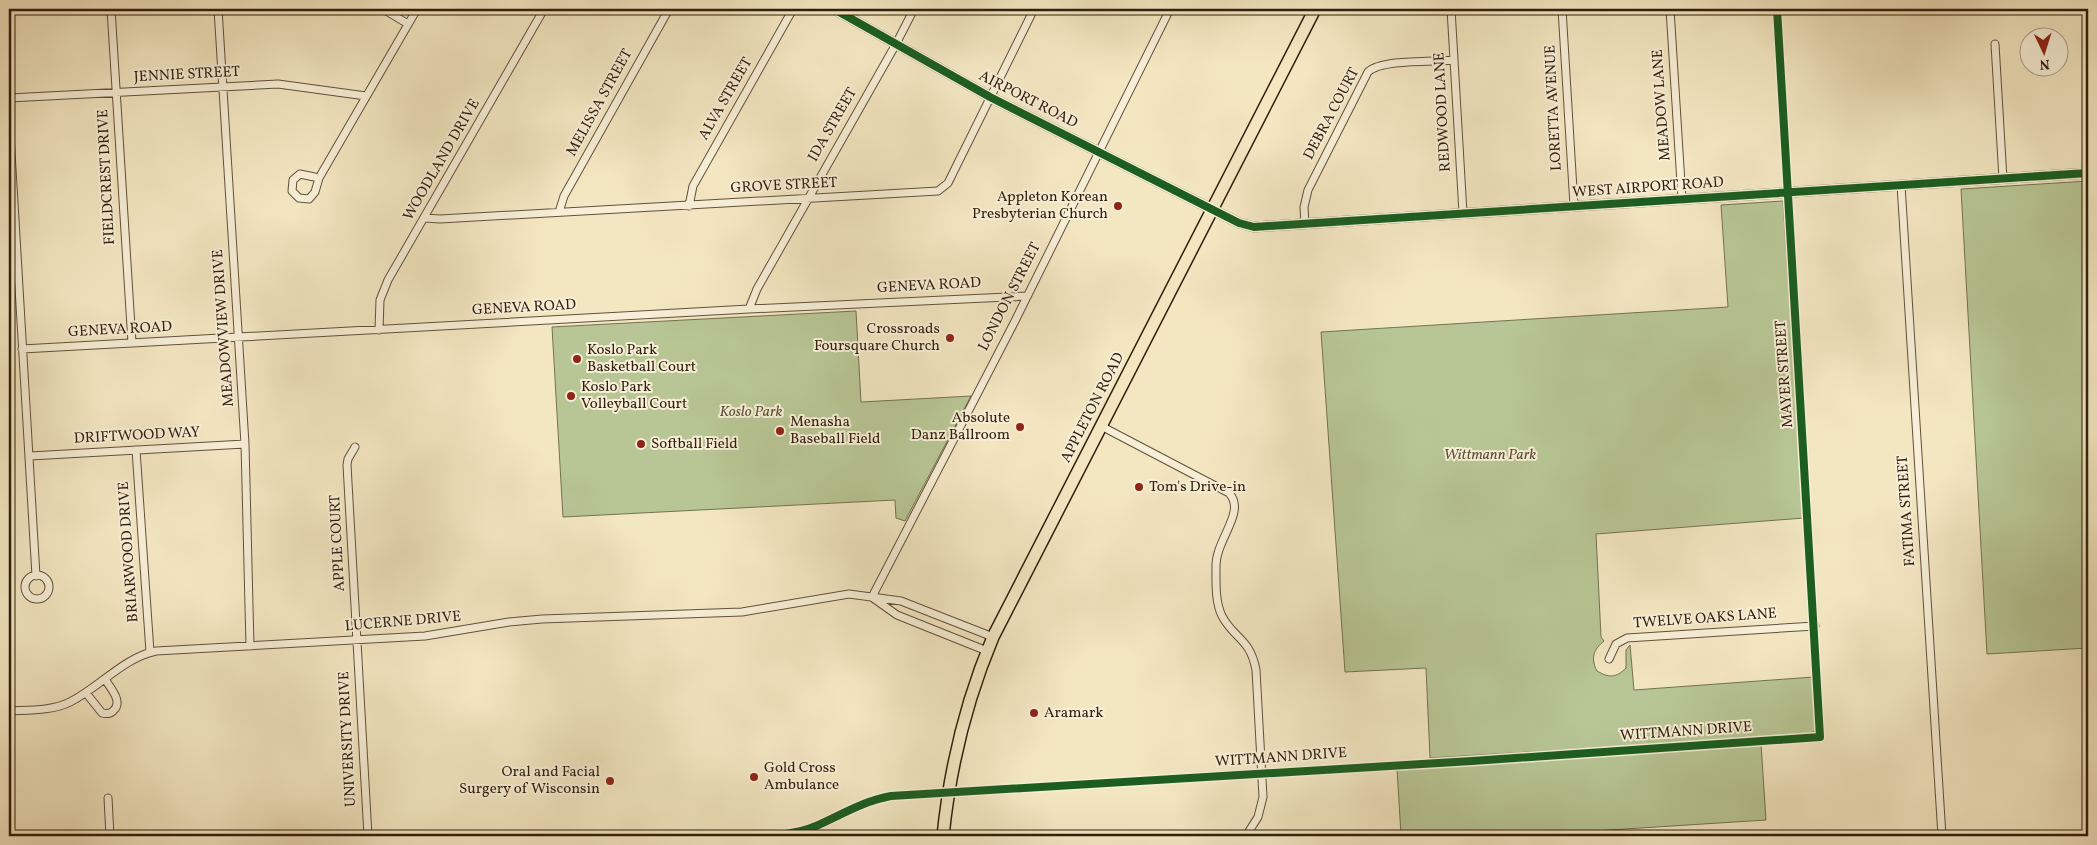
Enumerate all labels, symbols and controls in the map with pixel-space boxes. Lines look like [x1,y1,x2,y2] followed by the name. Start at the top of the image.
[2020,28,2070,78] north arrow
[1540,44,1568,172] street label: LORETTA AVENUE
[562,45,638,160] street label: MELISSA STREET
[1648,48,1676,162] street label: MEADOW LANE
[1429,52,1457,172] street label: REDWOOD LANE
[694,54,758,144] street label: ALVA STREET
[2039,54,2051,73] text: N
[133,62,241,88] street label: JENNIE STREET
[1299,64,1365,164] street label: DEBRA COURT
[975,66,1081,134] street label: AIRPORT ROAD
[803,84,863,166] street label: IDA STREET
[399,95,485,225] street label: WOODLAND DRIVE
[93,109,121,245] street label: FIELDCREST DRIVE
[1572,172,1725,204] street label: WEST AIRPORT ROAD
[730,173,838,199] street label: GROVE STREET
[972,187,1108,225] place label: Appleton Korean Presbyterian Church
[1112,200,1124,212] marker: Appleton Korean Presbyterian Church
[974,239,1047,355] street label: LONDON STREET
[208,249,240,407] street label: MEADOWVIEW DRIVE
[876,273,982,299] street label: GENEVA ROAD
[471,295,577,321] street label: GENEVA ROAD
[67,317,173,343] street label: GENEVA ROAD
[814,319,940,357] place label: Crossroads Foursquare Church
[1771,319,1799,429] street label: MAYER STREET
[944,332,956,344] marker: Crossroads Foursquare Church
[587,340,696,378] place label: Koslo Park Basketball Court
[1056,349,1130,467] street label: APPLETON ROAD
[571,353,583,365] marker: Koslo Park Basketball Court
[581,377,687,415] place label: Koslo Park Volleyball Court
[565,390,577,402] marker: Koslo Park Volleyball Court
[719,402,783,423] park label: Koslo Park
[911,408,1010,446] place label: Absolute Danz Ballroom
[790,412,881,450] place label: Menasha Baseball Field
[1014,421,1026,433] marker: Absolute Danz Ballroom
[73,422,201,450] street label: DRIFTWOOD WAY
[774,425,786,437] marker: Menasha Baseball Field
[651,434,738,455] place label: Softball Field
[635,438,647,450] marker: Softball Field
[1444,445,1536,466] park label: Wittmann Park
[1893,455,1921,567] street label: FATIMA STREET
[1149,477,1246,498] place label: Tom's Drive-in
[114,481,144,623] street label: BRIARWOOD DRIVE
[1133,481,1145,493] marker: Tom's Drive-in
[325,494,351,592] street label: APPLE COURT
[1632,604,1778,634] street label: TWELVE OAKS LANE
[344,606,462,638] street label: LUCERNE DRIVE
[334,671,362,807] street label: UNIVERSITY DRIVE
[1044,703,1104,724] place label: Aramark
[1028,707,1040,719] marker: Aramark
[1619,717,1753,747] street label: WITTMANN DRIVE
[1214,743,1348,773] street label: WITTMANN DRIVE
[764,758,839,796] place label: Gold Cross Ambulance
[459,762,600,800] place label: Oral and Facial Surgery of Wisconsin
[748,771,760,783] marker: Gold Cross Ambulance
[604,775,616,787] marker: Oral and Facial Surgery of Wisconsin

